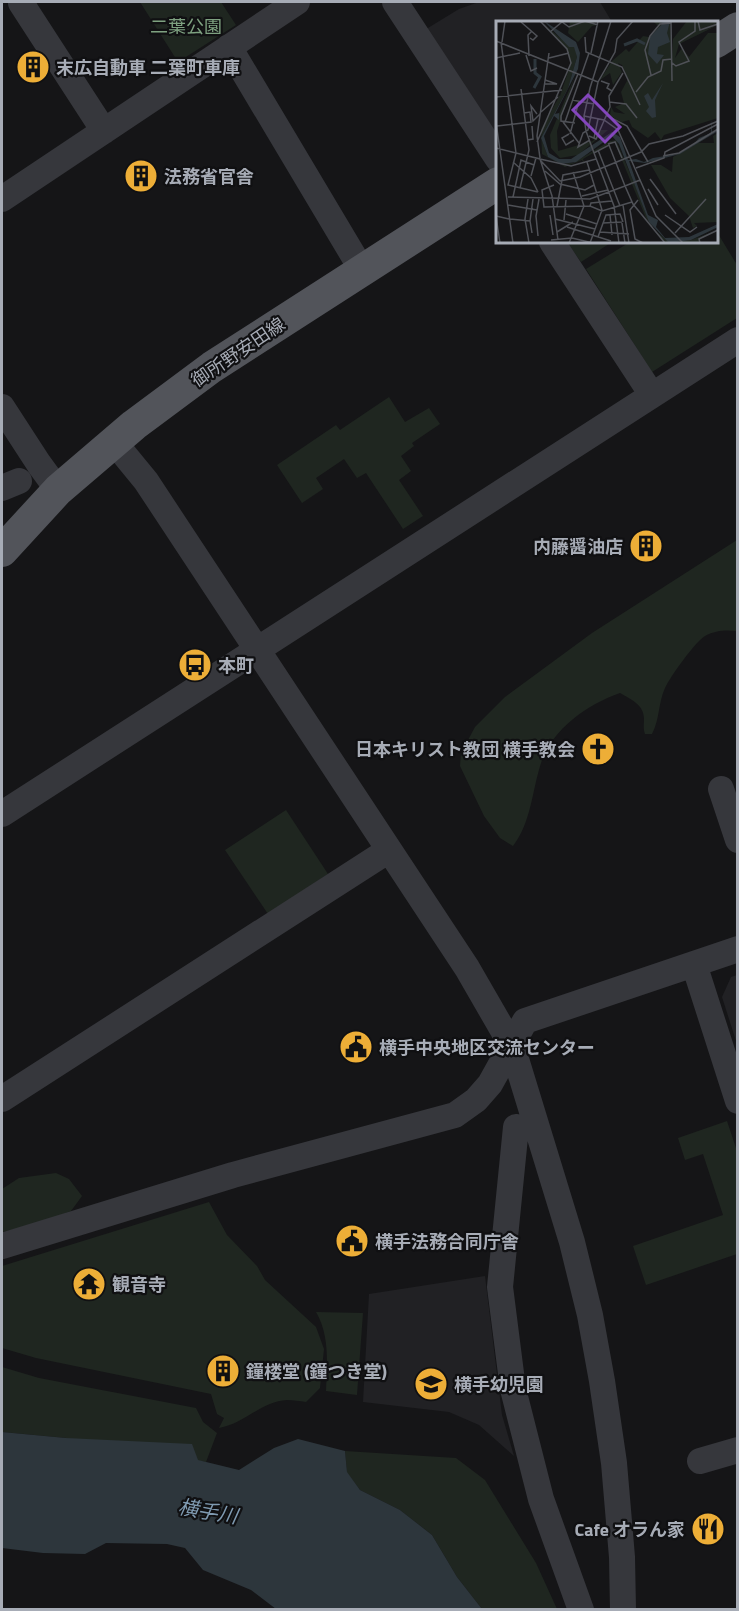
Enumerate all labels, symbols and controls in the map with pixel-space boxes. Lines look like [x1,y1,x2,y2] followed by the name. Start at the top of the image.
[150,13,222,40] park label: 二葉公園
[496,21,718,243] inset map
[15,49,51,85] building icon: 末広自動車 二葉町車庫
[56,54,240,81] place label: 末広自動車 二葉町車庫
[123,158,159,194] building icon: 法務省官舎
[164,163,254,190] place label: 法務省官舎
[186,311,290,393] street label: 御所野安田線
[628,528,664,564] building icon: 内藤醤油店
[533,533,623,560] place label: 内藤醤油店
[177,647,213,683] bus stop icon: 本町
[218,652,254,679] place label: 本町
[580,731,616,767] church icon: 日本キリスト教団 横手教会
[355,736,575,763] place label: 日本キリスト教団 横手教会
[338,1029,374,1065] public building icon: 横手中央地区交流センター
[379,1034,595,1061] place label: 横手中央地区交流センター
[334,1223,370,1259] public building icon: 横手法務合同庁舎
[375,1228,519,1255] place label: 横手法務合同庁舎
[71,1266,107,1302] temple icon: 観音寺
[112,1271,166,1298] place label: 観音寺
[205,1353,241,1389] building icon: 鐘楼堂 (鐘つき堂)
[245,1358,387,1385] place label: 鐘楼堂 (鐘つき堂)
[413,1366,449,1402] school or university icon: 横手幼児園
[454,1371,544,1398] place label: 横手幼児園
[176,1491,242,1532] water label: 横手川
[690,1511,726,1547] restaurant icon: Cafe オラん家
[575,1516,685,1543] place label: Cafe オラん家

